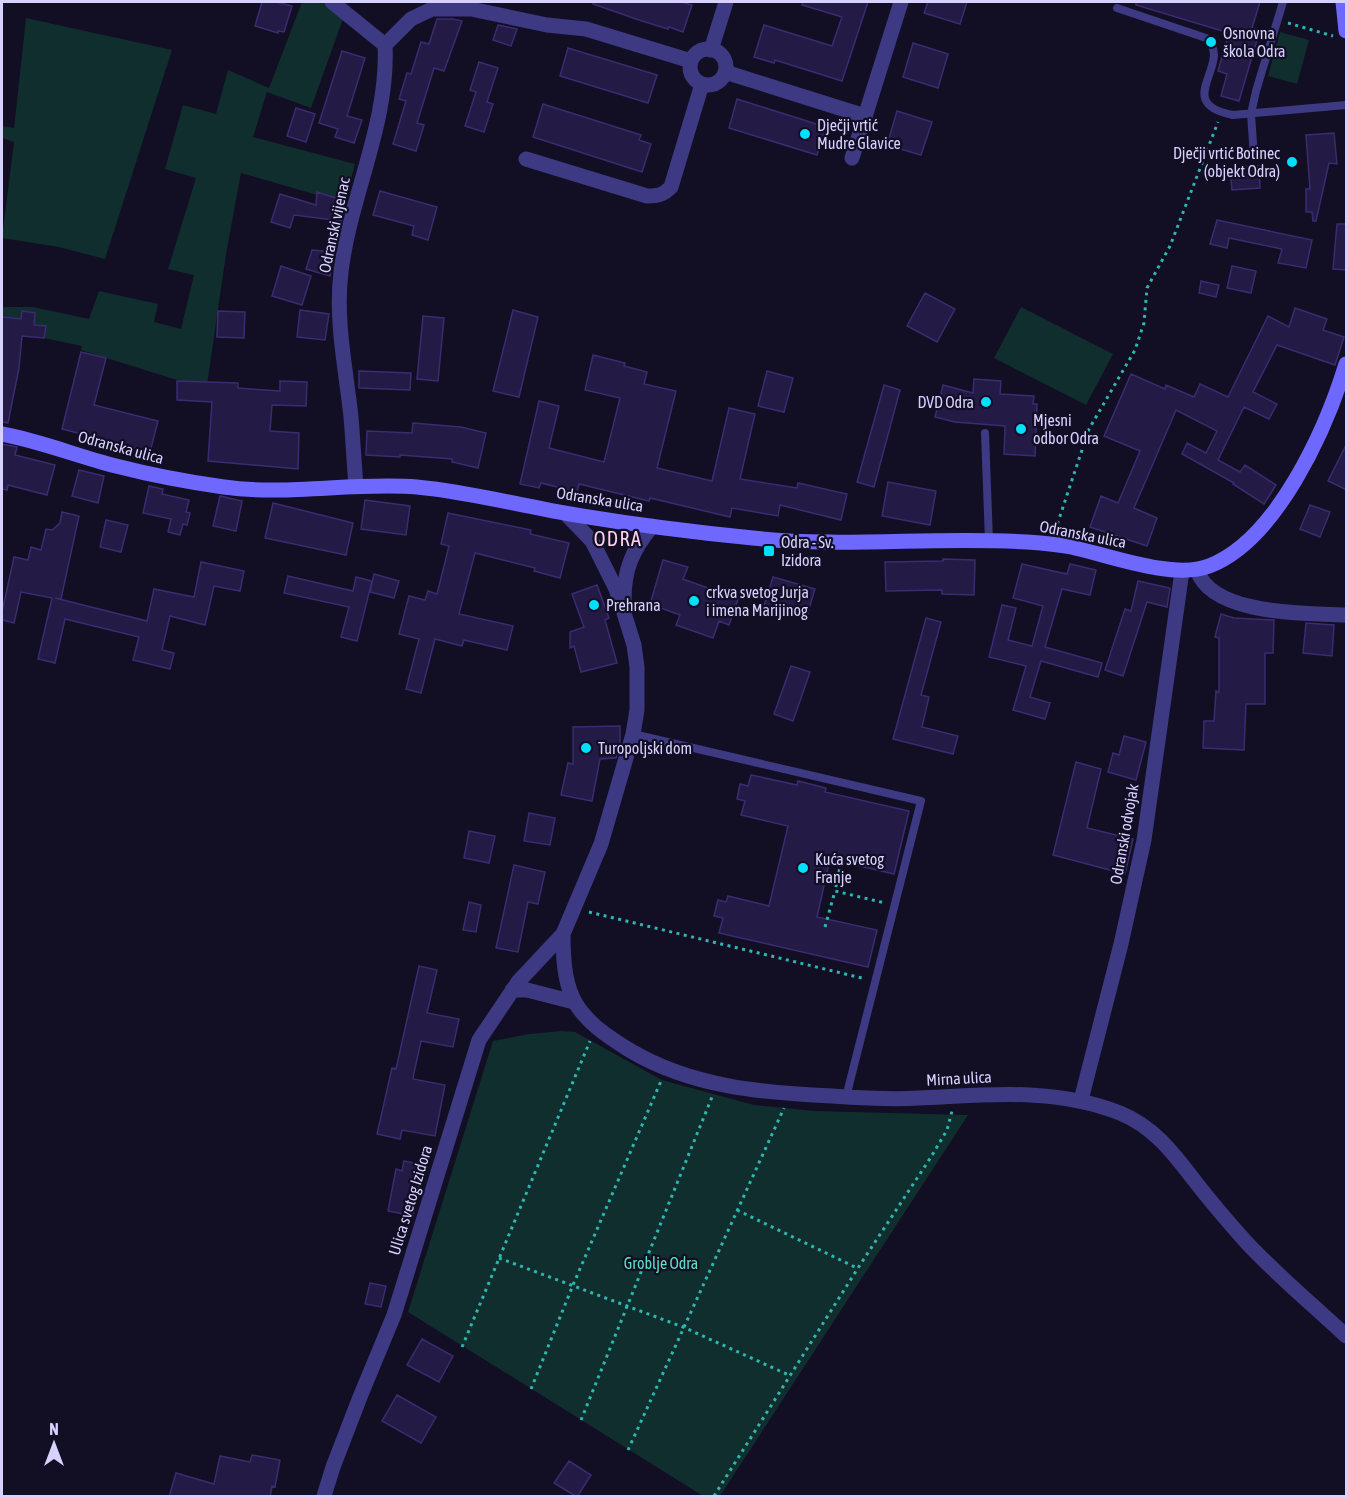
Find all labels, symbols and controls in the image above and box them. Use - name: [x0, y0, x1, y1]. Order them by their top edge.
- place label: Osnovna škola Odra: [1223, 24, 1286, 60]
- marker: Osnovna škola Odra: [1204, 35, 1218, 49]
- place label: Dječji vrtić Mudre Glavice: [817, 116, 901, 152]
- marker: Dječji vrtić Mudre Glavice: [798, 127, 812, 141]
- place label: Dječji vrtić Botinec (objekt Odra): [1173, 144, 1280, 181]
- marker: Dječji vrtić Botinec (objekt Odra): [1285, 155, 1299, 169]
- street label: Odranski vijenac: [315, 176, 354, 274]
- place label: DVD Odra: [917, 393, 974, 411]
- marker: DVD Odra: [979, 395, 993, 409]
- place label: Mjesni odbor Odra: [1033, 411, 1099, 447]
- marker: Mjesni odbor Odra: [1014, 422, 1028, 436]
- street label: Odranska ulica: [76, 427, 166, 467]
- street label: Odranska ulica: [555, 483, 645, 515]
- street label: Odranska ulica: [1038, 517, 1128, 551]
- district label: ODRA: [594, 527, 642, 550]
- place label: Odra - Sv. Izidora: [781, 533, 834, 569]
- marker: Odra - Sv. Izidora: [762, 544, 776, 558]
- place label: crkva svetog Jurja i imena Marijinog: [706, 583, 809, 620]
- marker: crkva svetog Jurja i imena Marijinog: [687, 594, 701, 608]
- place label: Prehrana: [606, 596, 661, 614]
- marker: Prehrana: [587, 598, 601, 612]
- place label: Turopoljski dom: [598, 739, 692, 758]
- marker: Turopoljski dom: [579, 741, 593, 755]
- street label: Odranski odvojak: [1106, 782, 1143, 886]
- place label: Kuća svetog Franje: [815, 850, 884, 887]
- marker: Kuća svetog Franje: [796, 861, 810, 875]
- street label: Mirna ulica: [926, 1067, 992, 1089]
- street label: Ulica svetog Izidora: [385, 1143, 436, 1257]
- park label: Groblje Odra: [624, 1254, 698, 1273]
- north arrow: [24, 1414, 84, 1474]
- text: N: [49, 1420, 59, 1438]

